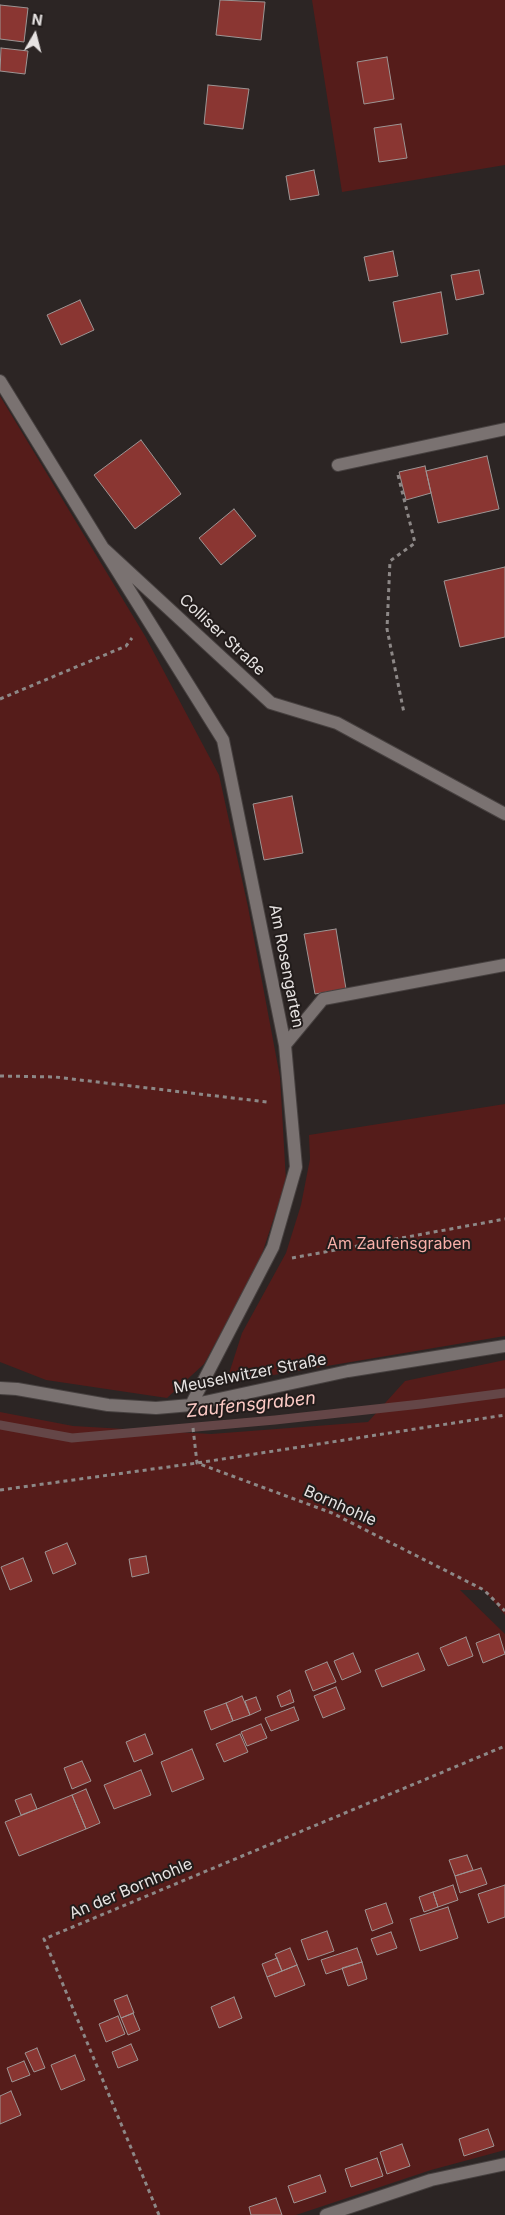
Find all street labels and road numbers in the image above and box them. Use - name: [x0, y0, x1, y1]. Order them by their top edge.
- street label: Colliser Straße: [175, 590, 269, 680]
- street label: Am Rosengarten: [265, 903, 307, 1029]
- street label: Meuselwitzer Straße: [172, 1350, 328, 1398]
- street label: Bornhohle: [301, 1481, 379, 1531]
- street label: An der Bornhohle: [66, 1854, 196, 1924]

